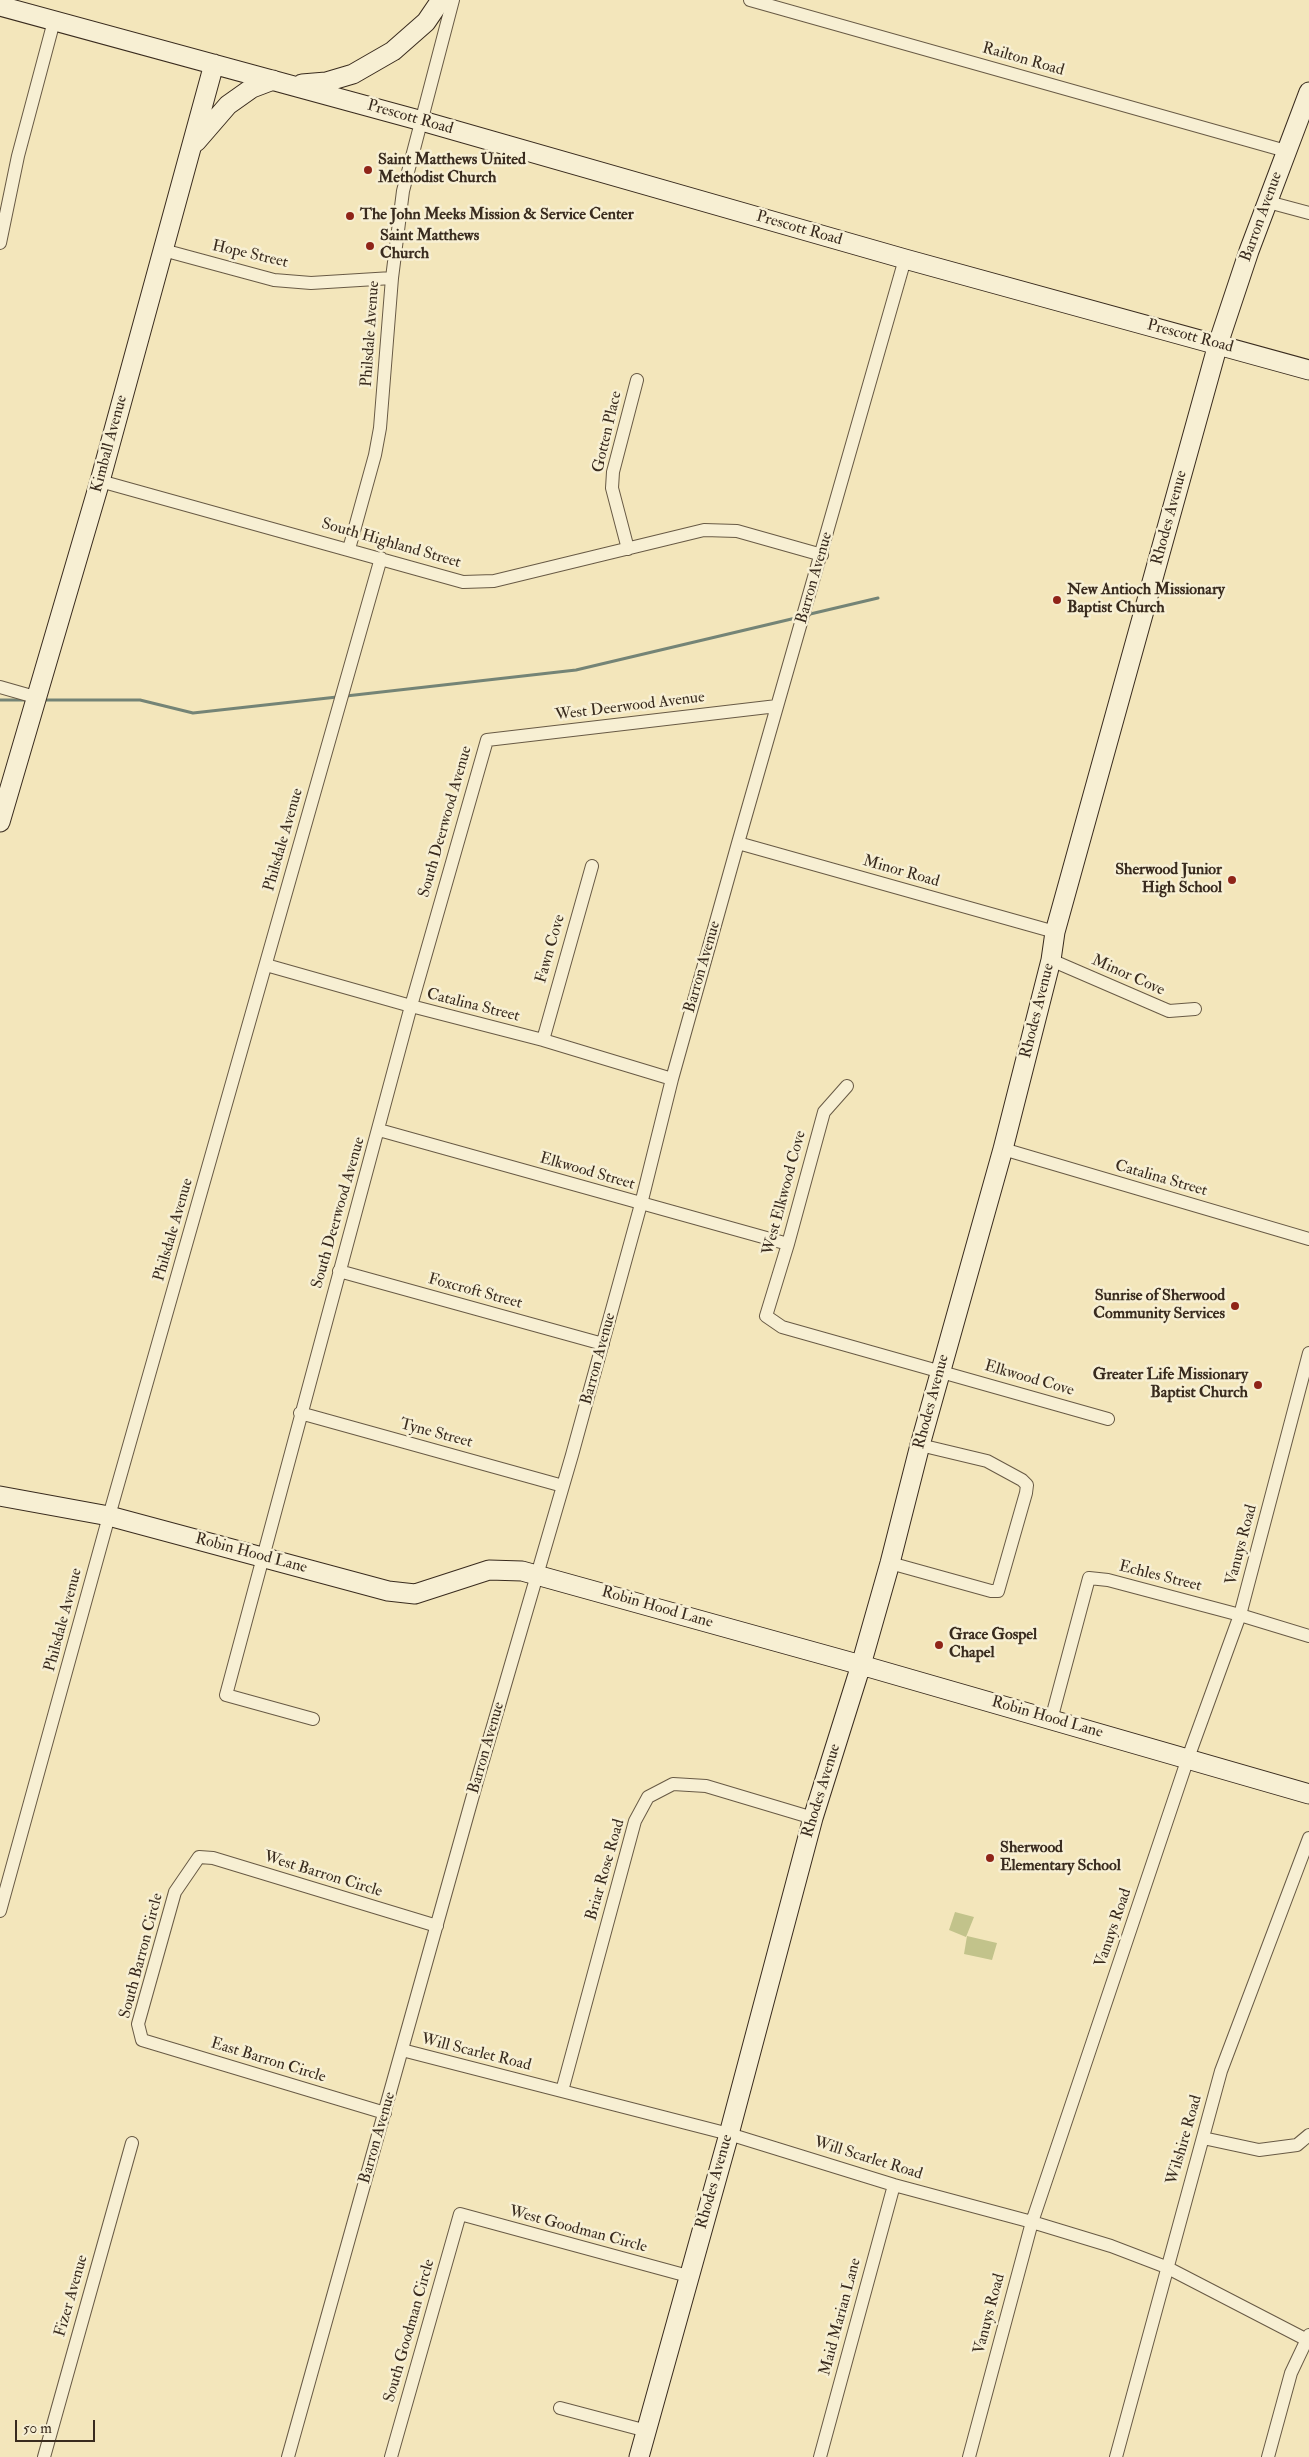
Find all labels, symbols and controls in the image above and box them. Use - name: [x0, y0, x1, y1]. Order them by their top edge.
- street label: Railton Road: [980, 39, 1066, 81]
- street label: Prescott Road: [365, 97, 455, 139]
- place label: Saint Matthews United Methodist Church: [378, 151, 526, 189]
- marker: Saint Matthews United Methodist Church: [362, 164, 374, 176]
- street label: Barron Avenue: [1237, 169, 1287, 265]
- place label: The John Meeks Mission & Service Center: [360, 206, 634, 226]
- street label: Prescott Road: [754, 208, 844, 250]
- marker: The John Meeks Mission & Service Center: [344, 210, 356, 222]
- place label: Saint Matthews Church: [380, 227, 479, 265]
- street label: Hope Street: [210, 237, 290, 273]
- marker: Saint Matthews Church: [364, 240, 376, 252]
- street label: Philsdale Avenue: [358, 280, 384, 388]
- street label: Prescott Road: [1145, 316, 1235, 358]
- street label: Gotten Place: [589, 389, 627, 475]
- street label: Kimball Avenue: [88, 393, 132, 495]
- street label: Rhodes Avenue: [1148, 469, 1192, 567]
- street label: South Highland Street: [319, 515, 463, 573]
- street label: Barron Avenue: [793, 530, 837, 626]
- place label: New Antioch Missionary Baptist Church: [1067, 581, 1225, 619]
- marker: New Antioch Missionary Baptist Church: [1051, 594, 1063, 606]
- street label: West Deerwood Avenue: [554, 688, 706, 726]
- street label: South Deerwood Avenue: [415, 744, 477, 900]
- street label: Philsdale Avenue: [260, 786, 308, 894]
- street label: Minor Road: [861, 852, 941, 892]
- place label: Sherwood Junior High School: [1115, 861, 1222, 899]
- marker: Sherwood Junior High School: [1226, 874, 1238, 886]
- street label: Fawn Cove: [532, 913, 570, 985]
- street label: Barron Avenue: [681, 919, 725, 1015]
- street label: Minor Cove: [1089, 951, 1167, 1001]
- street label: Rhodes Avenue: [1017, 961, 1059, 1061]
- street label: Catalina Street: [425, 985, 521, 1027]
- street label: West Elkwood Cove: [759, 1129, 811, 1257]
- street label: South Deerwood Avenue: [308, 1135, 370, 1291]
- street label: Elkwood Street: [537, 1149, 637, 1195]
- street label: Catalina Street: [1113, 1157, 1209, 1201]
- street label: Philsdale Avenue: [150, 1176, 198, 1284]
- street label: Foxcroft Street: [426, 1270, 524, 1314]
- place label: Sunrise of Sherwood Community Services: [1093, 1287, 1225, 1325]
- marker: Sunrise of Sherwood Community Services: [1229, 1300, 1241, 1312]
- street label: Barron Avenue: [577, 1311, 621, 1407]
- street label: Rhodes Avenue: [910, 1353, 954, 1451]
- street label: Elkwood Cove: [982, 1357, 1076, 1401]
- place label: Greater Life Missionary Baptist Church: [1093, 1366, 1248, 1404]
- marker: Greater Life Missionary Baptist Church: [1252, 1379, 1264, 1391]
- street label: Tyne Street: [398, 1415, 474, 1453]
- street label: Vanuys Road: [1222, 1503, 1262, 1587]
- street label: Robin Hood Lane: [193, 1530, 309, 1578]
- street label: Echles Street: [1117, 1557, 1203, 1597]
- street label: Philsdale Avenue: [41, 1566, 87, 1674]
- street label: Robin Hood Lane: [599, 1583, 715, 1633]
- place label: Grace Gospel Chapel: [949, 1626, 1037, 1664]
- marker: Grace Gospel Chapel: [933, 1639, 945, 1651]
- street label: Robin Hood Lane: [989, 1693, 1105, 1743]
- street label: Barron Avenue: [465, 1700, 509, 1796]
- street label: Rhodes Avenue: [799, 1742, 845, 1840]
- street label: Briar Rose Road: [582, 1817, 630, 1923]
- place label: Sherwood Elementary School: [1000, 1839, 1121, 1877]
- street label: West Barron Circle: [262, 1848, 384, 1902]
- marker: Sherwood Elementary School: [984, 1852, 996, 1864]
- street label: Vanuys Road: [1092, 1886, 1136, 1970]
- street label: South Barron Circle: [116, 1891, 168, 2021]
- street label: Will Scarlet Road: [419, 2030, 533, 2076]
- street label: East Barron Circle: [208, 2034, 328, 2088]
- street label: Barron Avenue: [356, 2090, 400, 2186]
- street label: Wilshire Road: [1163, 2093, 1207, 2187]
- street label: Rhodes Avenue: [692, 2133, 738, 2231]
- street label: Will Scarlet Road: [811, 2133, 925, 2185]
- street label: West Goodman Circle: [507, 2202, 649, 2258]
- street label: Fizer Avenue: [51, 2253, 93, 2339]
- street label: Maid Marian Lane: [816, 2256, 866, 2378]
- street label: South Goodman Circle: [380, 2257, 440, 2405]
- street label: Vanuys Road: [970, 2272, 1010, 2356]
- scale bar: [18, 2410, 98, 2442]
- text: 50 m: [23, 2419, 52, 2438]

